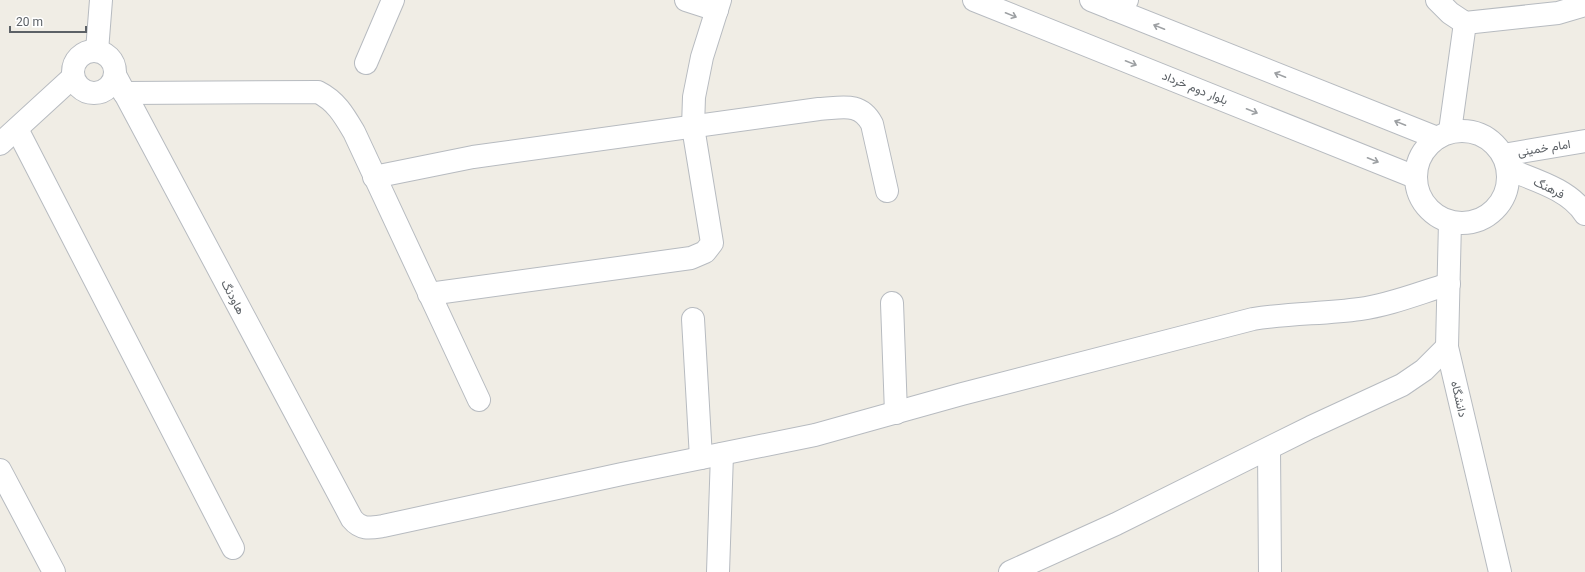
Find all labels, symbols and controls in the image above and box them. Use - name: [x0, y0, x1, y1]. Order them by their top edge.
- scale bar: [10, 8, 86, 34]
- one-way arrow: [1004, 11, 1016, 19]
- text: 20 m: [16, 15, 43, 29]
- one-way arrow: [1153, 23, 1165, 30]
- one-way arrow: [1125, 60, 1137, 67]
- street label: بلوار دوم خرداد: [1160, 68, 1230, 108]
- one-way arrow: [1274, 71, 1286, 79]
- one-way arrow: [1245, 108, 1257, 116]
- one-way arrow: [1395, 119, 1407, 127]
- street label: امام خمینی: [1516, 137, 1572, 160]
- one-way arrow: [1366, 156, 1378, 164]
- street label: فرهنگ: [1531, 175, 1567, 202]
- street label: هاودنگ: [217, 277, 248, 317]
- street label: دانشگاه: [1448, 379, 1470, 419]

